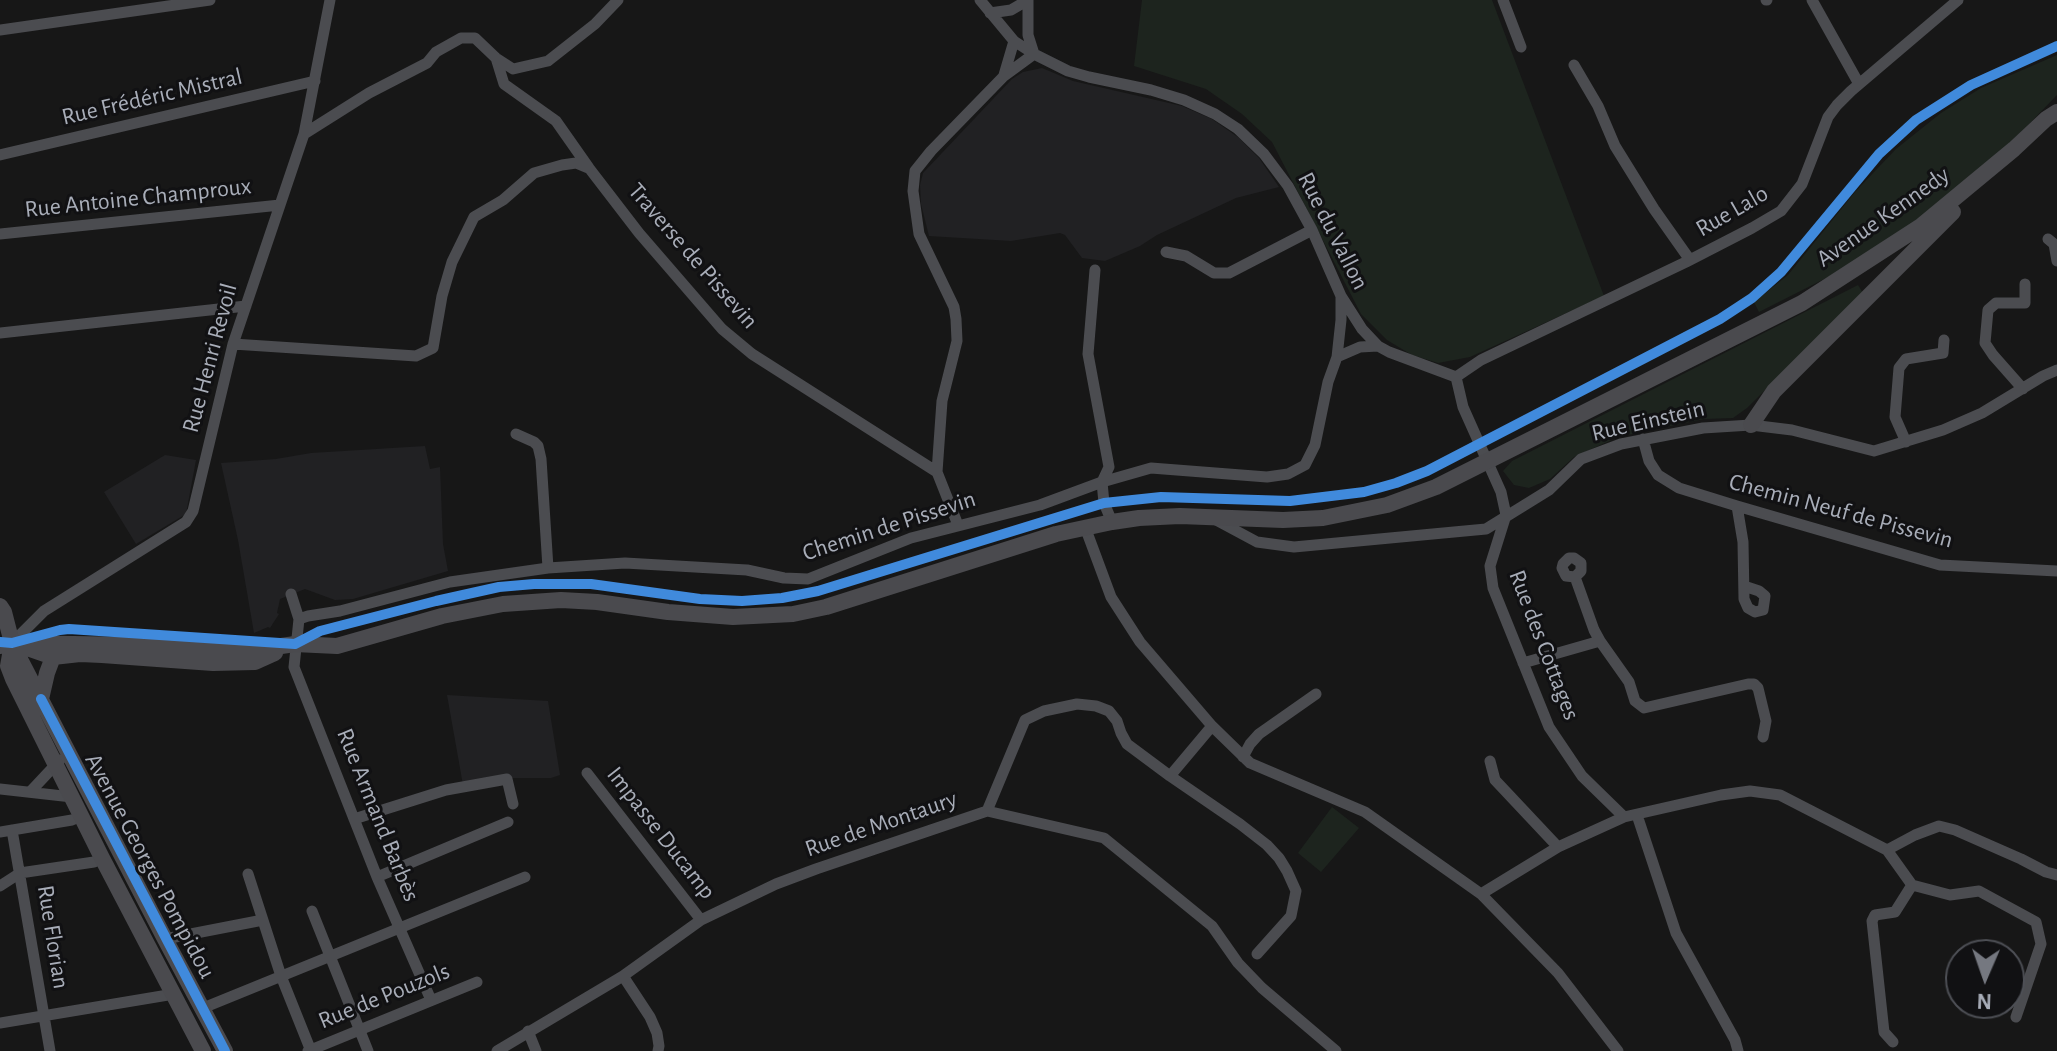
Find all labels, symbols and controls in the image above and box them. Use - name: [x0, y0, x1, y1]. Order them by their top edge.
- street label: Rue Frédéric Mistral: [59, 62, 245, 132]
- street label: Avenue Kennedy: [1811, 161, 1955, 273]
- street label: Rue du Vallon: [1291, 168, 1375, 294]
- street label: Rue Antoine Champroux: [23, 172, 253, 224]
- street label: Traverse de Pissevin: [622, 177, 764, 335]
- street label: Rue Lalo: [1691, 179, 1773, 243]
- street label: Rue Henri Revoil: [176, 280, 244, 436]
- street label: Rue Einstein: [1589, 394, 1707, 448]
- street label: Chemin Neuf de Pissevin: [1726, 467, 1956, 555]
- street label: Chemin de Pissevin: [799, 484, 979, 568]
- street label: Rue des Cottages: [1502, 566, 1586, 724]
- street label: Rue Armand Barbès: [330, 724, 426, 906]
- street label: Avenue Georges Pompidou: [78, 749, 222, 983]
- street label: Impasse Ducamp: [600, 761, 722, 905]
- street label: Rue de Montaury: [801, 785, 961, 863]
- street label: Rue Florian: [31, 883, 75, 991]
- north arrow: [1945, 939, 2025, 1019]
- street label: Rue de Pouzols: [314, 957, 454, 1035]
- text: N: [1976, 990, 1992, 1012]

